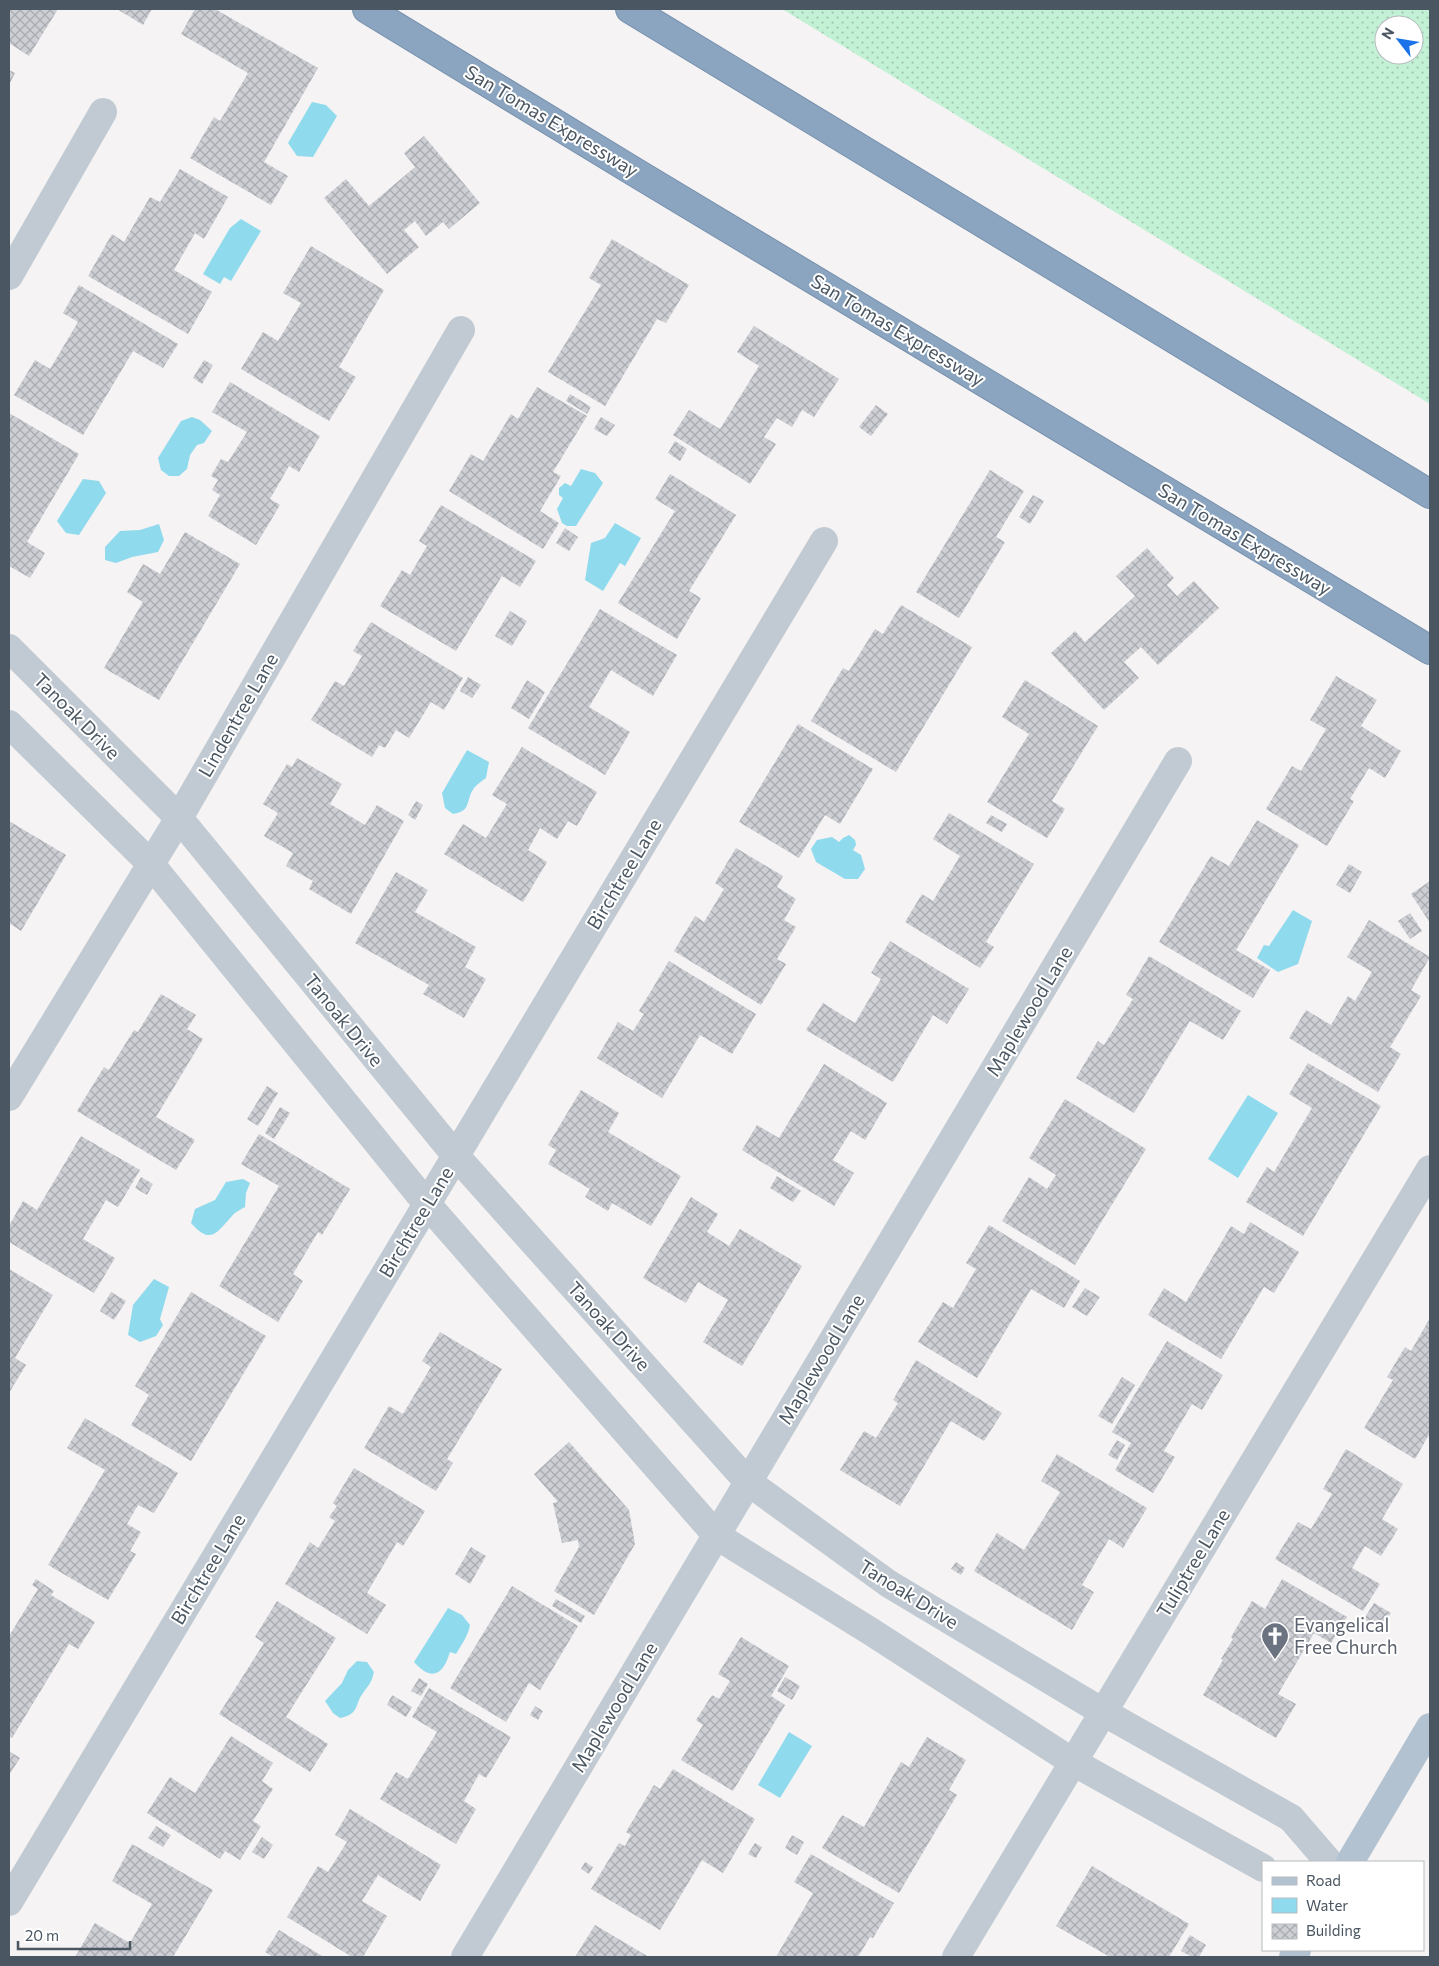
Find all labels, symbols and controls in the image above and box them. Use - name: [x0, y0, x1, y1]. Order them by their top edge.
- north arrow: [1374, 15, 1424, 65]
- text: N: [1377, 24, 1397, 42]
- street label: San Tomas Expressway: [461, 60, 643, 182]
- street label: San Tomas Expressway: [807, 269, 989, 391]
- street label: San Tomas Expressway: [1154, 478, 1336, 600]
- street label: Lindentree Lane: [193, 649, 282, 781]
- street label: Tanoak Drive: [29, 668, 125, 764]
- street label: Birchtree Lane: [581, 814, 666, 933]
- street label: Maplewood Lane: [981, 942, 1076, 1080]
- street label: Tanoak Drive: [300, 969, 389, 1071]
- street label: Birchtree Lane: [373, 1162, 458, 1281]
- street label: Tanoak Drive: [563, 1276, 656, 1375]
- street label: Maplewood Lane: [773, 1290, 868, 1428]
- street label: Tuliptree Lane: [1151, 1504, 1234, 1621]
- street label: Birchtree Lane: [165, 1509, 250, 1628]
- street label: Tanoak Drive: [855, 1554, 963, 1633]
- place label: Evangelical Free Church: [1294, 1613, 1398, 1658]
- church icon: Evangelical Free Church: [1260, 1621, 1290, 1660]
- street label: Maplewood Lane: [566, 1638, 661, 1776]
- legend: [1262, 1861, 1424, 1951]
- text: Road: [1306, 1871, 1341, 1889]
- text: Water: [1306, 1896, 1348, 1914]
- scale bar: [18, 1918, 130, 1950]
- text: Building: [1306, 1921, 1361, 1939]
- text: 20 m: [25, 1926, 59, 1944]

